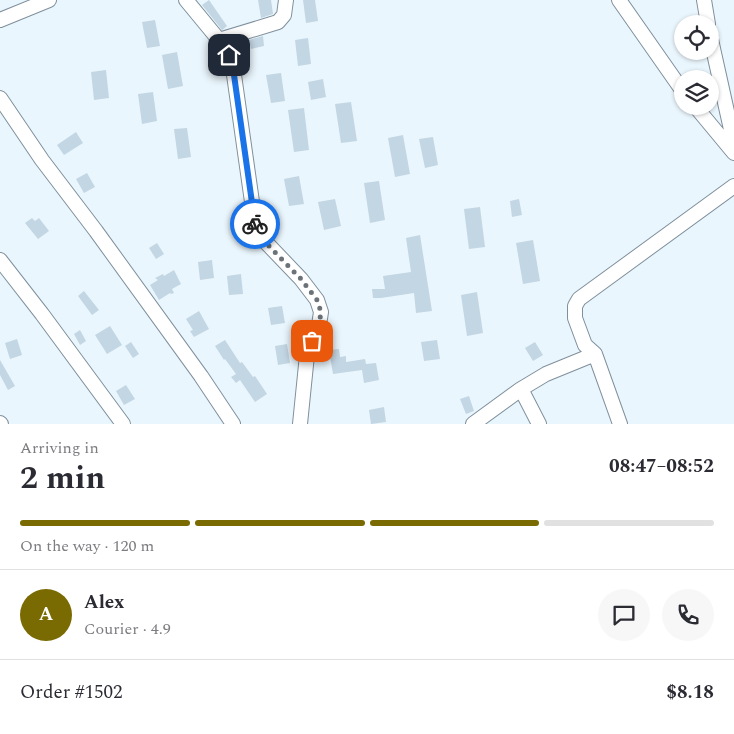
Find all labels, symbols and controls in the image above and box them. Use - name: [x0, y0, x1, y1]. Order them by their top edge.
- map controls: [674, 15, 719, 115]
- button: locate: [674, 15, 719, 60]
- pin: [208, 34, 250, 76]
- icon: home: [215, 41, 243, 69]
- button: layers: [674, 70, 719, 115]
- courier: [230, 199, 280, 249]
- icon: bike: [241, 210, 269, 238]
- pin: [291, 320, 333, 362]
- icon: bag: [298, 327, 326, 355]
- text: Arriving in: [20, 436, 99, 460]
- text: 08:47–08:52: [609, 452, 714, 481]
- text: 2 min: [20, 454, 105, 503]
- text: On the way · 120 m: [20, 534, 154, 558]
- text: Alex: [84, 588, 125, 617]
- button: chat: [598, 589, 650, 641]
- button: phone: [662, 589, 714, 641]
- text: A: [39, 600, 53, 629]
- text: Courier · 4.9: [84, 617, 171, 641]
- text: Order #1502: [20, 678, 123, 707]
- text: $8.18: [666, 678, 714, 707]

